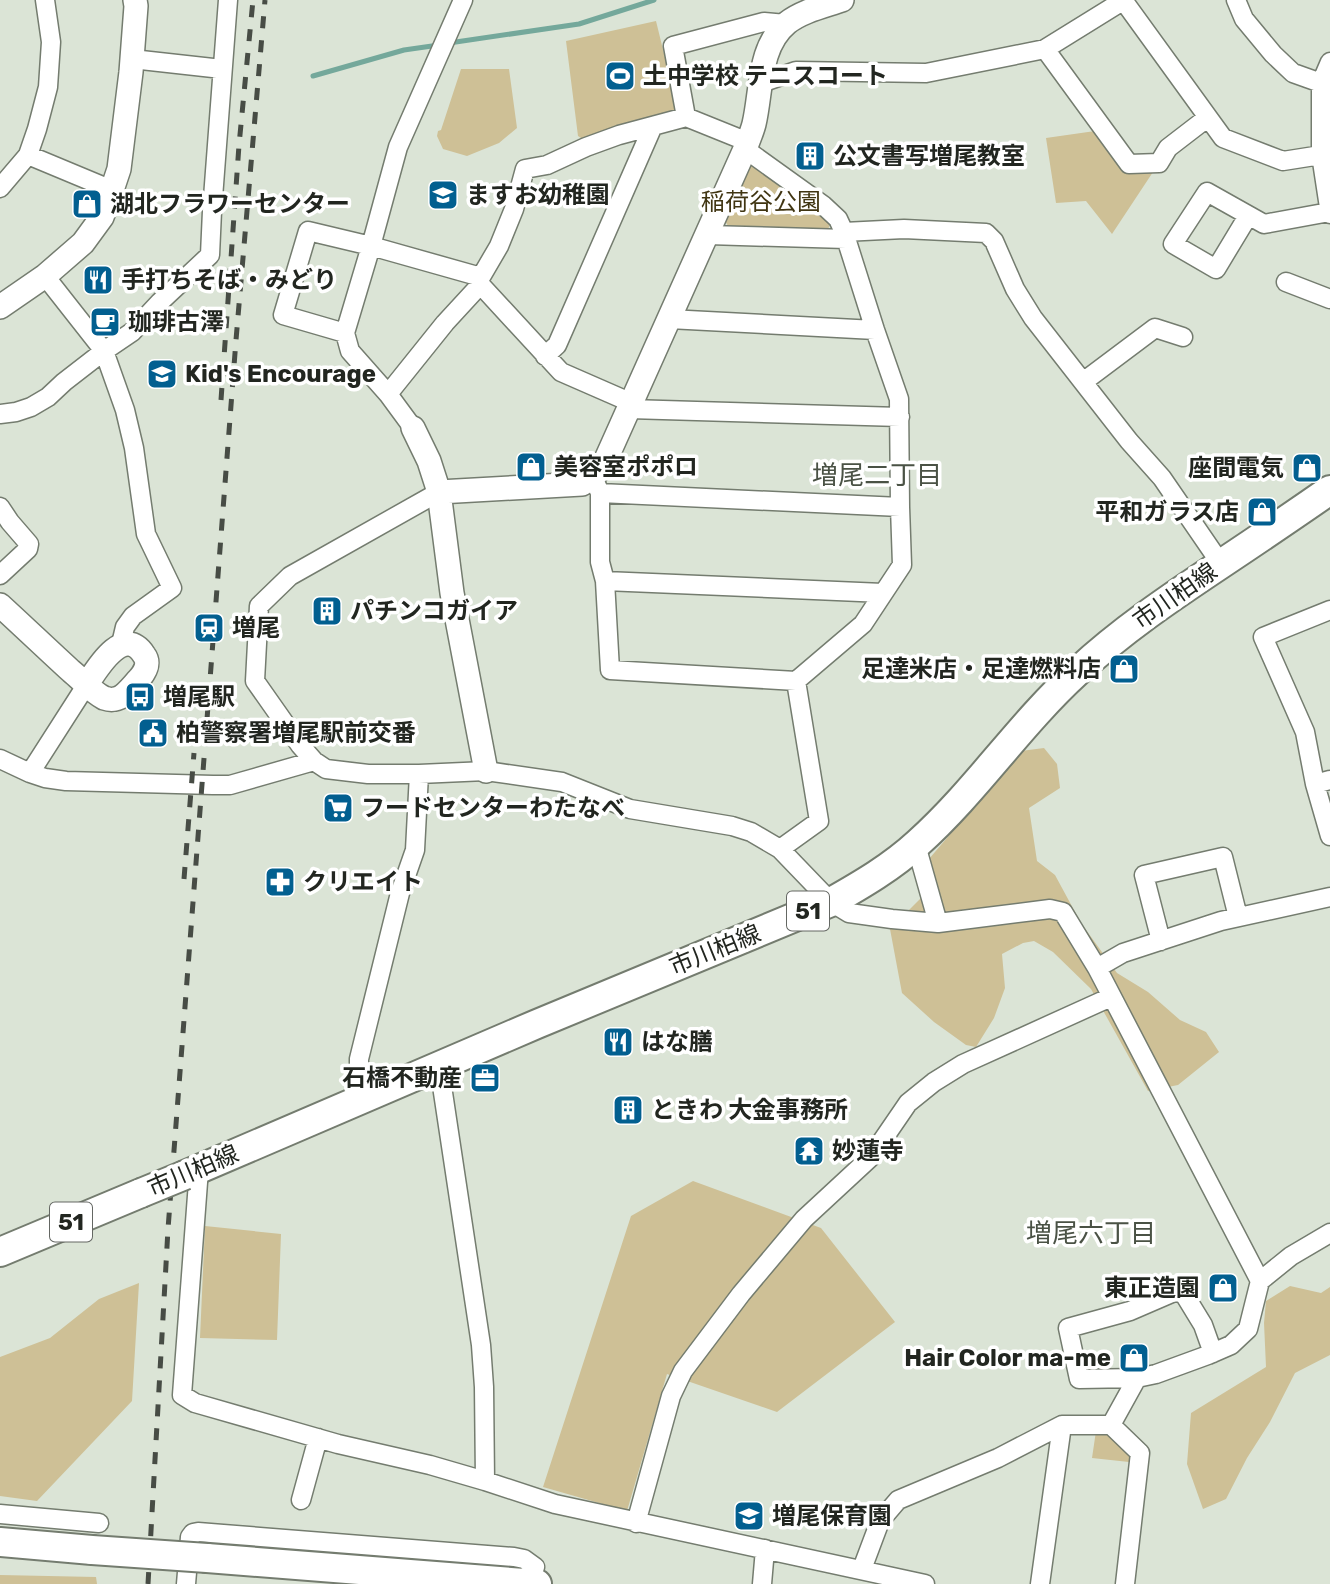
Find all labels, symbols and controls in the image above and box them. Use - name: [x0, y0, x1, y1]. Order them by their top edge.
- sports icon: 土中学校 テニスコート: [603, 59, 637, 93]
- place label: 土中学校 テニスコート: [643, 62, 888, 90]
- building icon: 公文書写増尾教室: [793, 139, 827, 173]
- place label: 公文書写増尾教室: [833, 142, 1025, 170]
- school or university icon: ますお幼稚園: [426, 178, 460, 212]
- place label: ますお幼稚園: [466, 181, 610, 209]
- shop icon: 湖北フラワーセンター: [70, 187, 104, 221]
- park label: 稲荷谷公園: [701, 188, 821, 216]
- place label: 湖北フラワーセンター: [110, 190, 350, 218]
- restaurant icon: 手打ちそば・みどり: [81, 263, 115, 297]
- place label: 手打ちそば・みどり: [121, 266, 337, 294]
- cafe icon: 珈琲古澤: [88, 305, 122, 339]
- place label: 珈琲古澤: [128, 308, 224, 336]
- school or university icon: Kid's Encourage: [145, 357, 179, 391]
- place label: Kid's Encourage: [185, 360, 376, 388]
- shop icon: 美容室ポポロ: [514, 450, 548, 484]
- shop icon: 座間電気: [1290, 451, 1324, 485]
- place label: 美容室ポポロ: [554, 453, 698, 481]
- place label: 座間電気: [1188, 454, 1284, 482]
- district label: 増尾二丁目: [812, 460, 942, 491]
- shop icon: 平和ガラス店: [1245, 495, 1279, 529]
- place label: 平和ガラス店: [1095, 498, 1239, 526]
- street label: 市川柏線: [1128, 557, 1222, 635]
- building icon: パチンコガイア: [310, 594, 344, 628]
- place label: パチンコガイア: [350, 597, 518, 625]
- station icon: 増尾: [192, 611, 226, 645]
- place label: 増尾: [232, 614, 280, 642]
- shop icon: 足達米店・足達燃料店: [1107, 652, 1141, 686]
- place label: 足達米店・足達燃料店: [861, 655, 1101, 683]
- bus stop icon: 増尾駅: [123, 680, 157, 714]
- place label: 増尾駅: [163, 683, 235, 711]
- public building icon: 柏警察署増尾駅前交番: [136, 716, 170, 750]
- place label: 柏警察署増尾駅前交番: [176, 719, 416, 747]
- supermarket icon: フードセンターわたなべ: [321, 791, 355, 825]
- place label: フードセンターわたなべ: [361, 794, 625, 822]
- pharmacy icon: クリエイト: [263, 865, 297, 899]
- place label: クリエイト: [303, 868, 423, 896]
- road number: 51: [787, 891, 829, 930]
- street label: 市川柏線: [665, 919, 765, 981]
- restaurant icon: はな膳: [601, 1025, 635, 1059]
- place label: はな膳: [641, 1028, 713, 1056]
- office icon: 石橋不動産: [468, 1061, 502, 1095]
- place label: 石橋不動産: [342, 1064, 462, 1092]
- building icon: ときわ 大金事務所: [611, 1093, 645, 1127]
- place label: ときわ 大金事務所: [651, 1096, 848, 1124]
- temple icon: 妙蓮寺: [792, 1134, 826, 1168]
- place label: 妙蓮寺: [832, 1137, 904, 1165]
- street label: 市川柏線: [143, 1139, 243, 1203]
- road number: 51: [50, 1203, 92, 1242]
- district label: 増尾六丁目: [1026, 1218, 1156, 1249]
- shop icon: 東正造園: [1206, 1271, 1240, 1305]
- place label: 東正造園: [1104, 1274, 1200, 1302]
- shop icon: Hair Color ma-me: [1117, 1341, 1151, 1375]
- place label: Hair Color ma-me: [904, 1344, 1111, 1372]
- school or university icon: 増尾保育園: [732, 1499, 766, 1533]
- place label: 増尾保育園: [772, 1502, 892, 1530]

